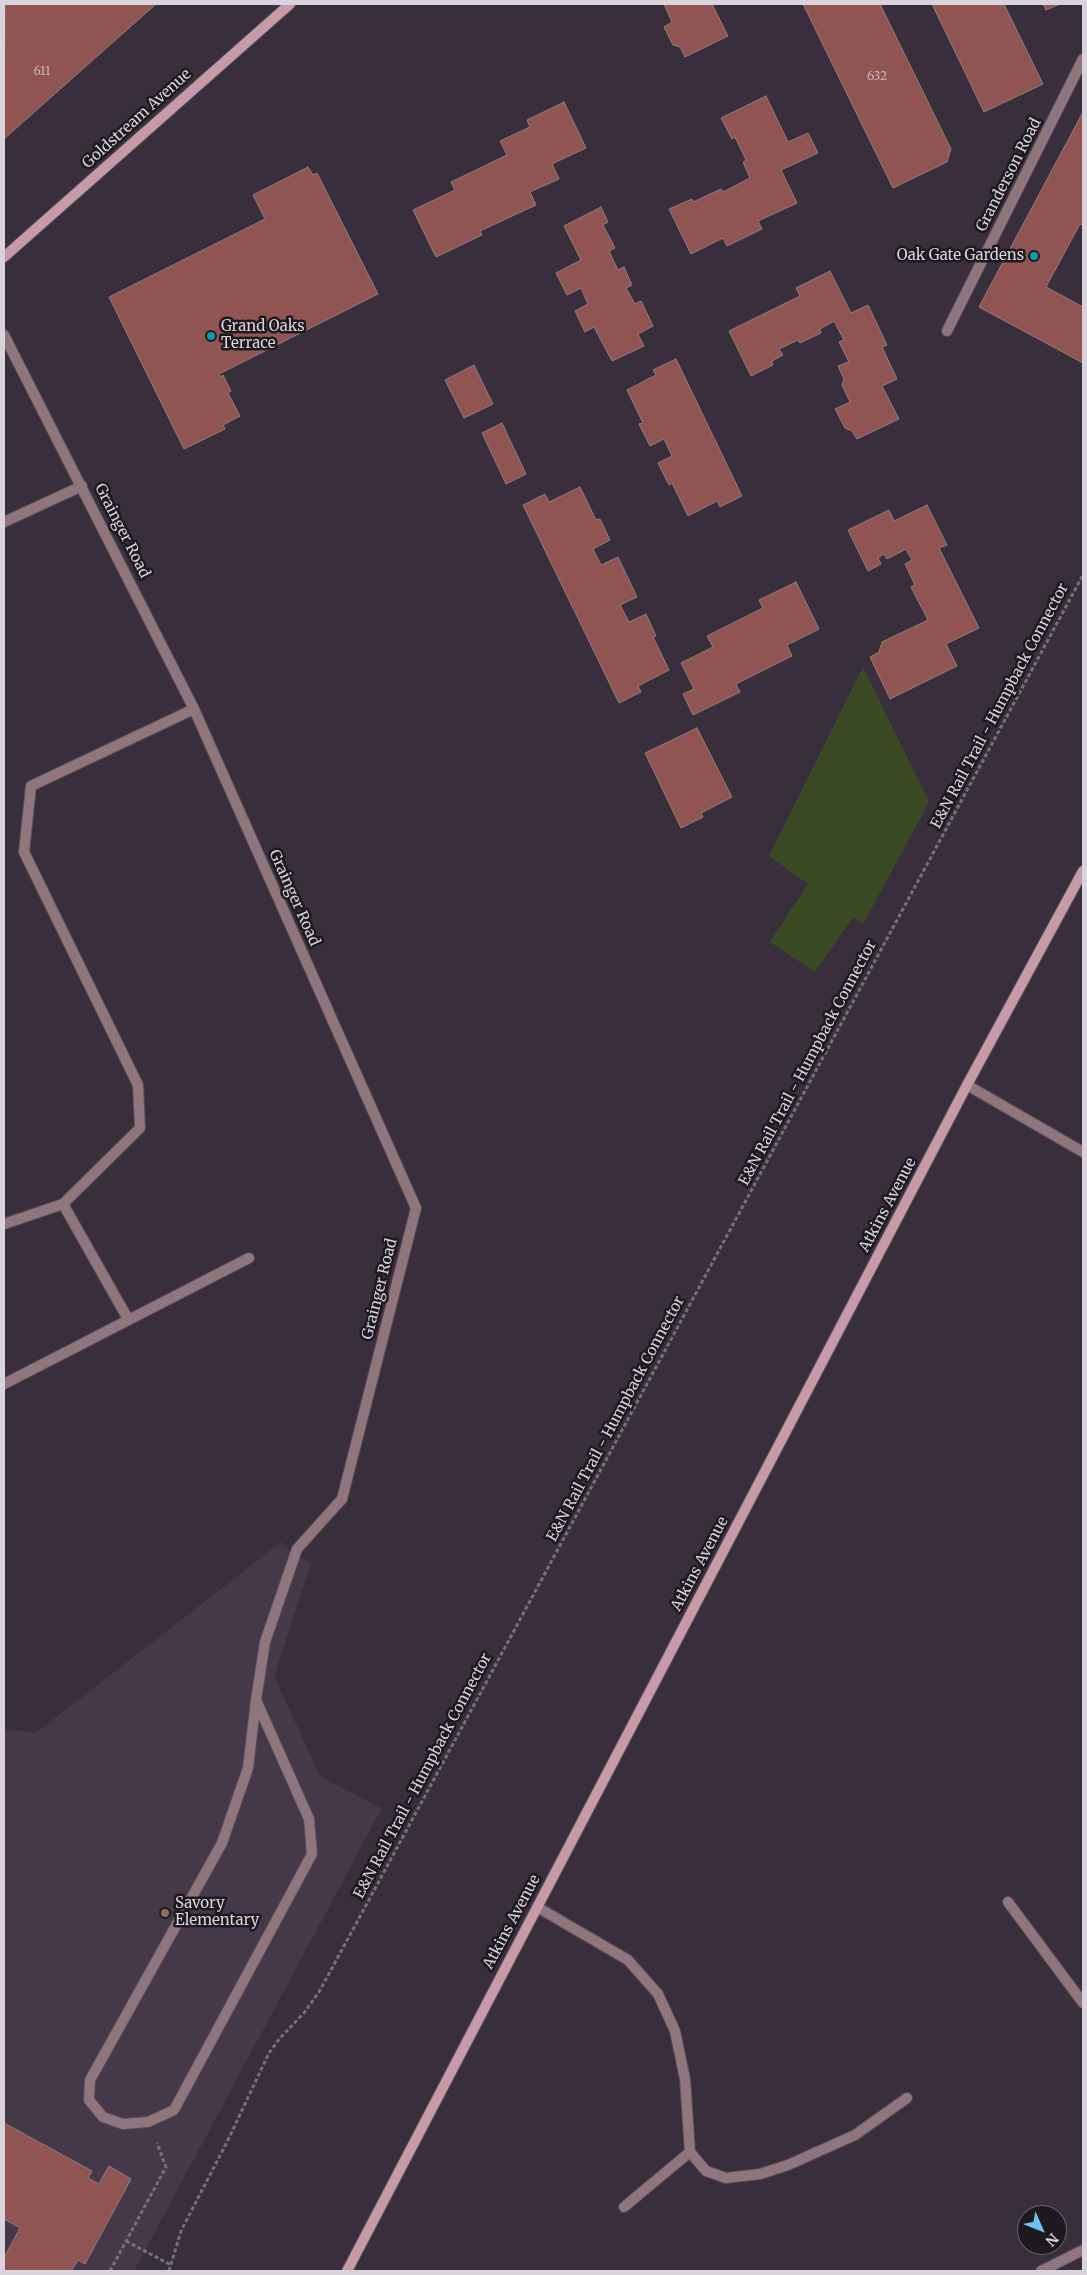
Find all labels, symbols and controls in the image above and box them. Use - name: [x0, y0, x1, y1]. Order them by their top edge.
- house number: 611: [34, 65, 50, 79]
- street label: Goldstream Avenue: [79, 65, 195, 173]
- house number: 632: [867, 70, 887, 84]
- street label: Granderson Road: [973, 115, 1045, 235]
- place label: Oak Gate Gardens: [897, 247, 1024, 265]
- marker: Oak Gate Gardens: [1028, 250, 1040, 262]
- place label: Grand Oaks Terrace: [221, 318, 305, 353]
- marker: Grand Oaks Terrace: [205, 330, 217, 342]
- street label: Grainger Road: [91, 481, 153, 581]
- street label: E&N Rail Trail - Humpback Connector: [927, 580, 1073, 832]
- street label: Grainger Road: [265, 847, 323, 949]
- street label: E&N Rail Trail - Humpback Connector: [735, 937, 881, 1189]
- street label: Atkins Avenue: [856, 1155, 920, 1255]
- street label: Grainger Road: [359, 1237, 401, 1341]
- street label: E&N Rail Trail - Humpback Connector: [543, 1293, 689, 1545]
- street label: Atkins Avenue: [668, 1514, 732, 1614]
- street label: E&N Rail Trail - Humpback Connector: [350, 1650, 496, 1902]
- street label: Atkins Avenue: [480, 1872, 544, 1972]
- place label: Savory Elementary: [175, 1895, 259, 1930]
- marker: Savory Elementary: [159, 1907, 171, 1919]
- north arrow: [1017, 2205, 1067, 2255]
- text: N: [1042, 2229, 1062, 2250]

